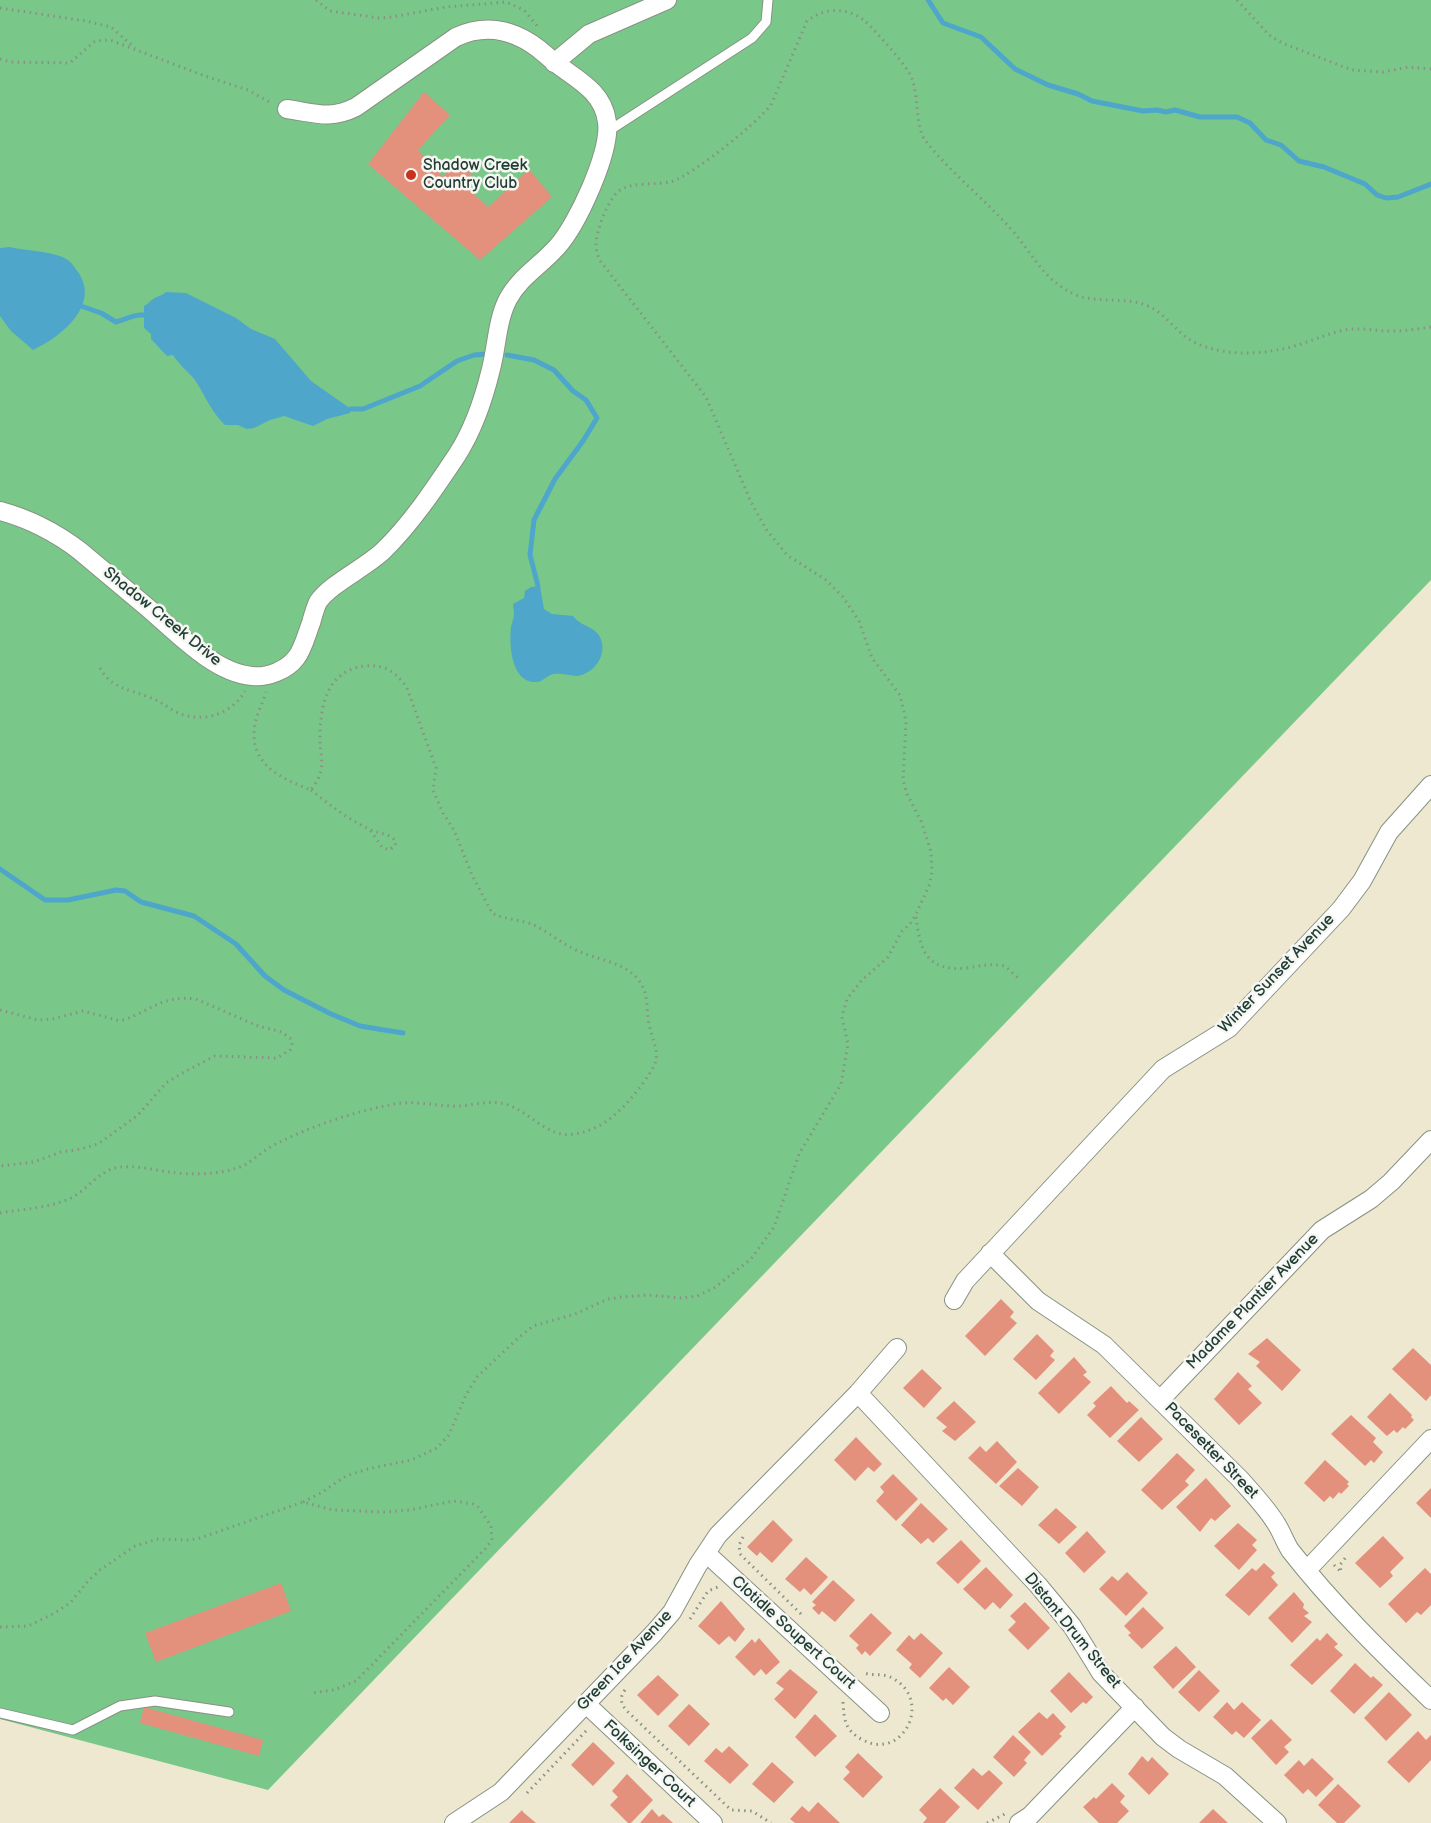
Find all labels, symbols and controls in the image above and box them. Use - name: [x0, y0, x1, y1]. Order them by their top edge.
- place label: Shadow Creek Country Club: [423, 156, 527, 194]
- marker: Shadow Creek Country Club: [404, 168, 418, 182]
- street label: Shadow Creek Drive: [99, 563, 225, 671]
- street label: Winter Sunset Avenue: [1215, 910, 1339, 1038]
- street label: Madame Plantier Avenue: [1183, 1230, 1323, 1374]
- street label: Pacesetter Street: [1160, 1399, 1262, 1503]
- street label: Distant Drum Street: [1020, 1569, 1124, 1693]
- street label: Clotidle Soupert Court: [727, 1572, 859, 1694]
- street label: Green Ice Avenue: [573, 1607, 677, 1715]
- street label: Folksinger Court: [599, 1716, 699, 1812]

